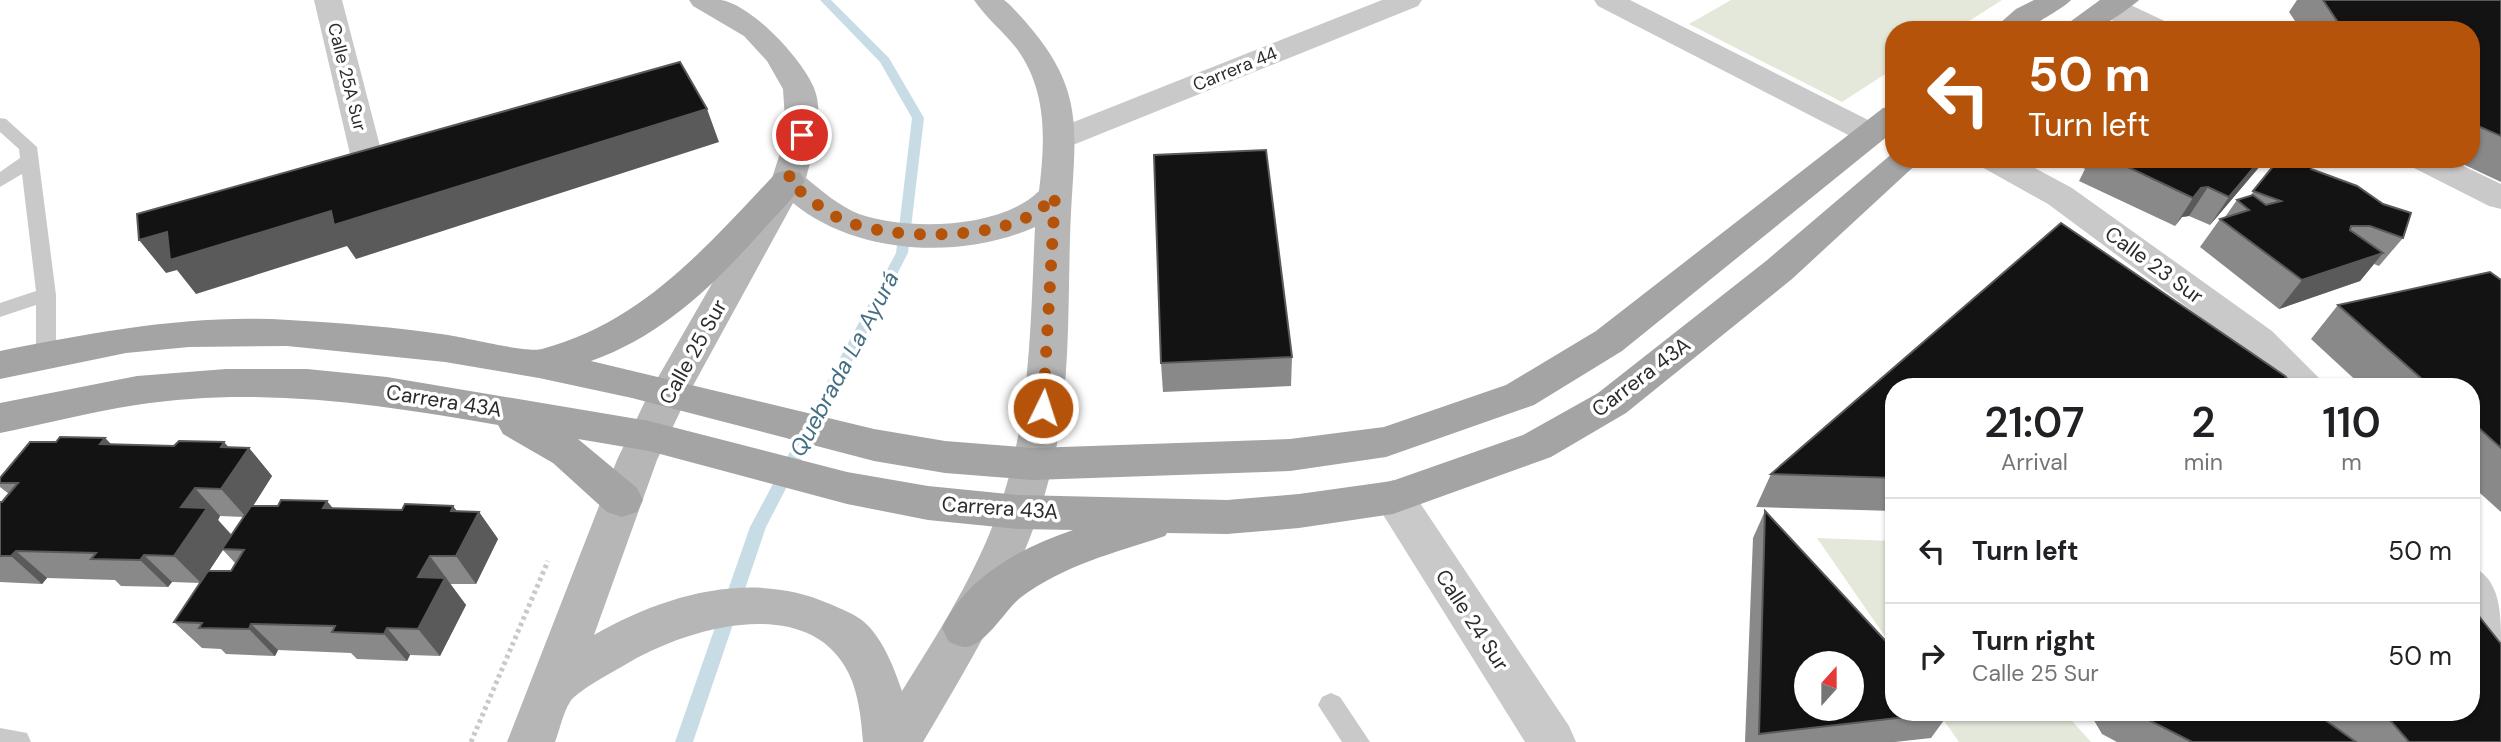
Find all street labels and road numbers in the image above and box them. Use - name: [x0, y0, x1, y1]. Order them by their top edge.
- street label: Calle 25A Sur: [322, 21, 372, 134]
- street label: Carrera 44: [1189, 41, 1281, 97]
- street label: Calle 23 Sur: [2099, 220, 2209, 310]
- street label: Calle 25 Sur: [653, 294, 733, 409]
- street label: Carrera 43A: [1586, 331, 1696, 423]
- street label: Carrera 43A: [384, 378, 504, 424]
- street label: Carrera 43A: [941, 490, 1059, 526]
- street label: Calle 24 Sur: [1429, 564, 1515, 676]

